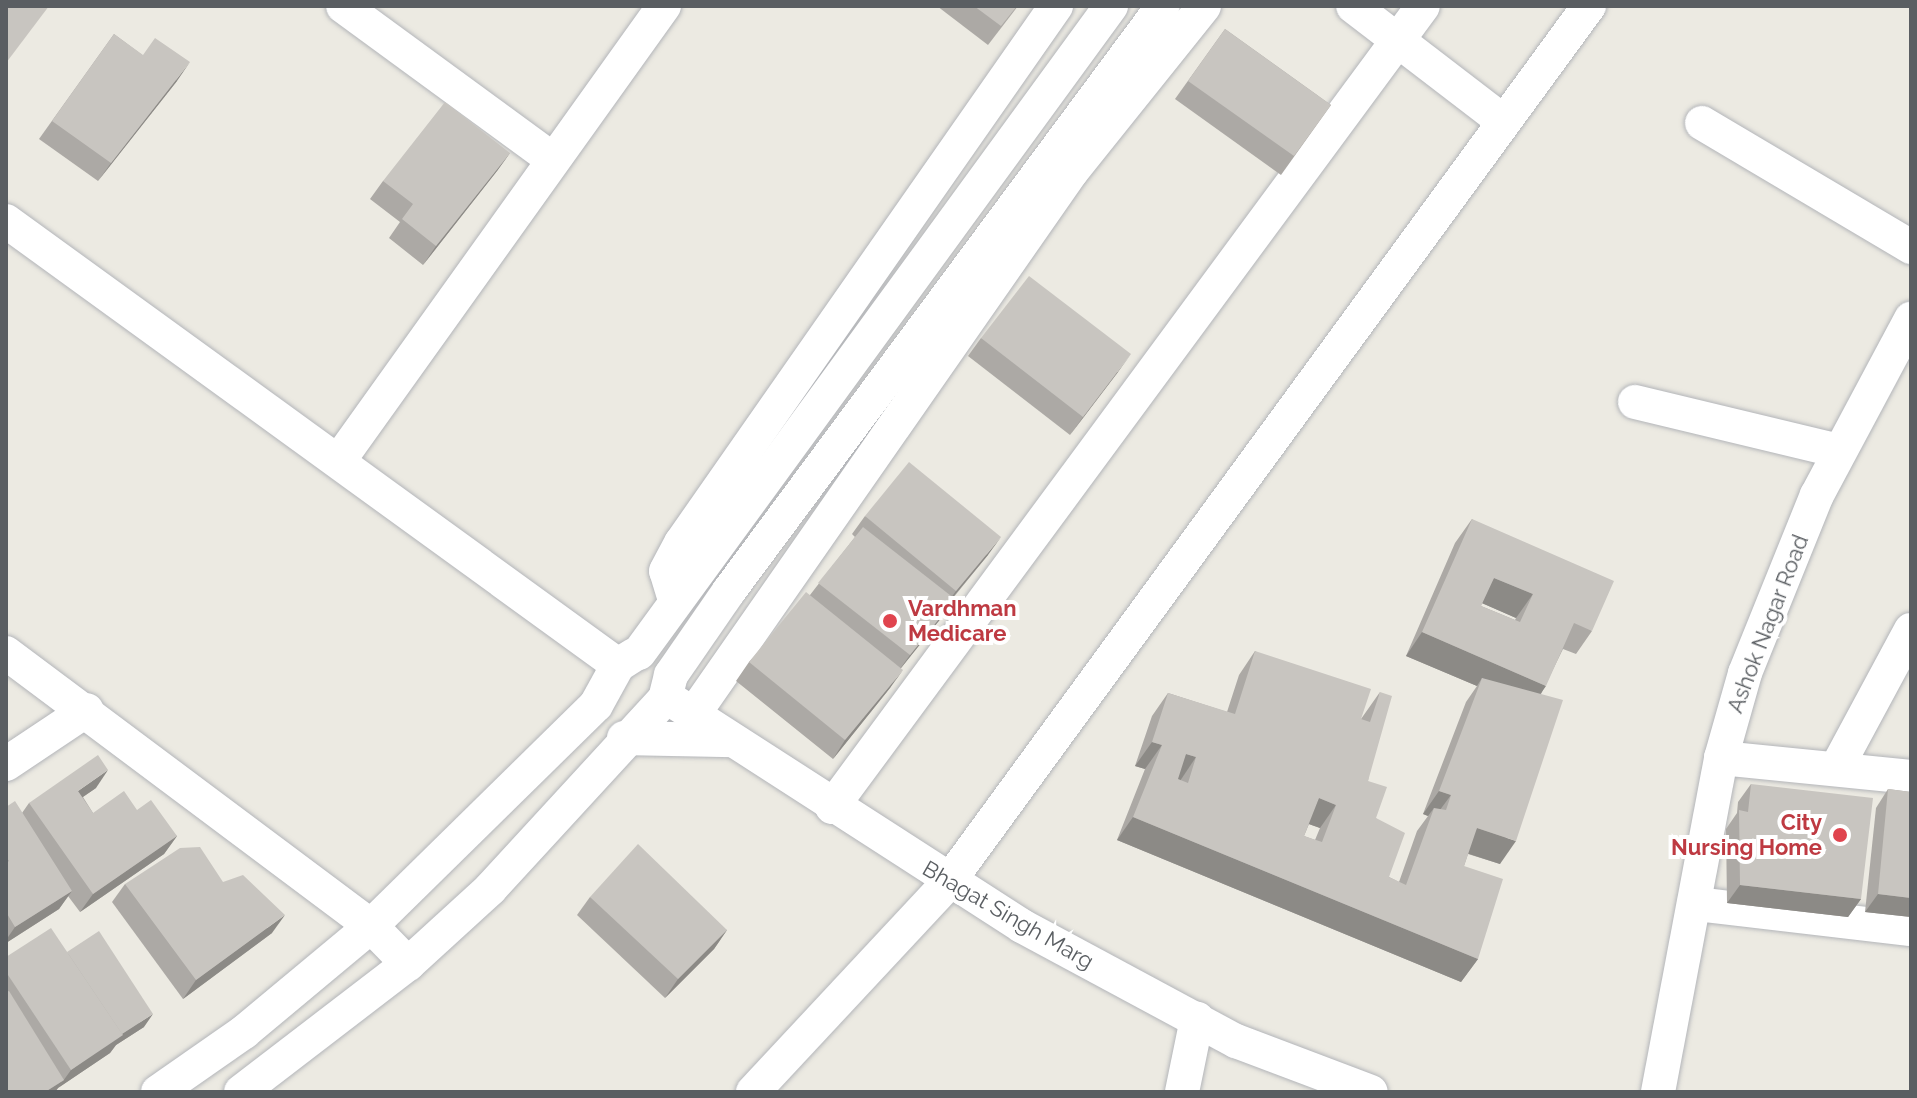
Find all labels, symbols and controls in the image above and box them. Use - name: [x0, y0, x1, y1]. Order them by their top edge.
- street label: Ashok Nagar Road: [1722, 531, 1814, 717]
- place label: Vardhman Medicare: [908, 595, 1017, 646]
- marker: Vardhman Medicare: [879, 610, 901, 632]
- place label: City Nursing Home: [1671, 809, 1822, 860]
- marker: City Nursing Home: [1829, 824, 1851, 846]
- street label: Bhagat Singh Marg: [918, 855, 1098, 975]

